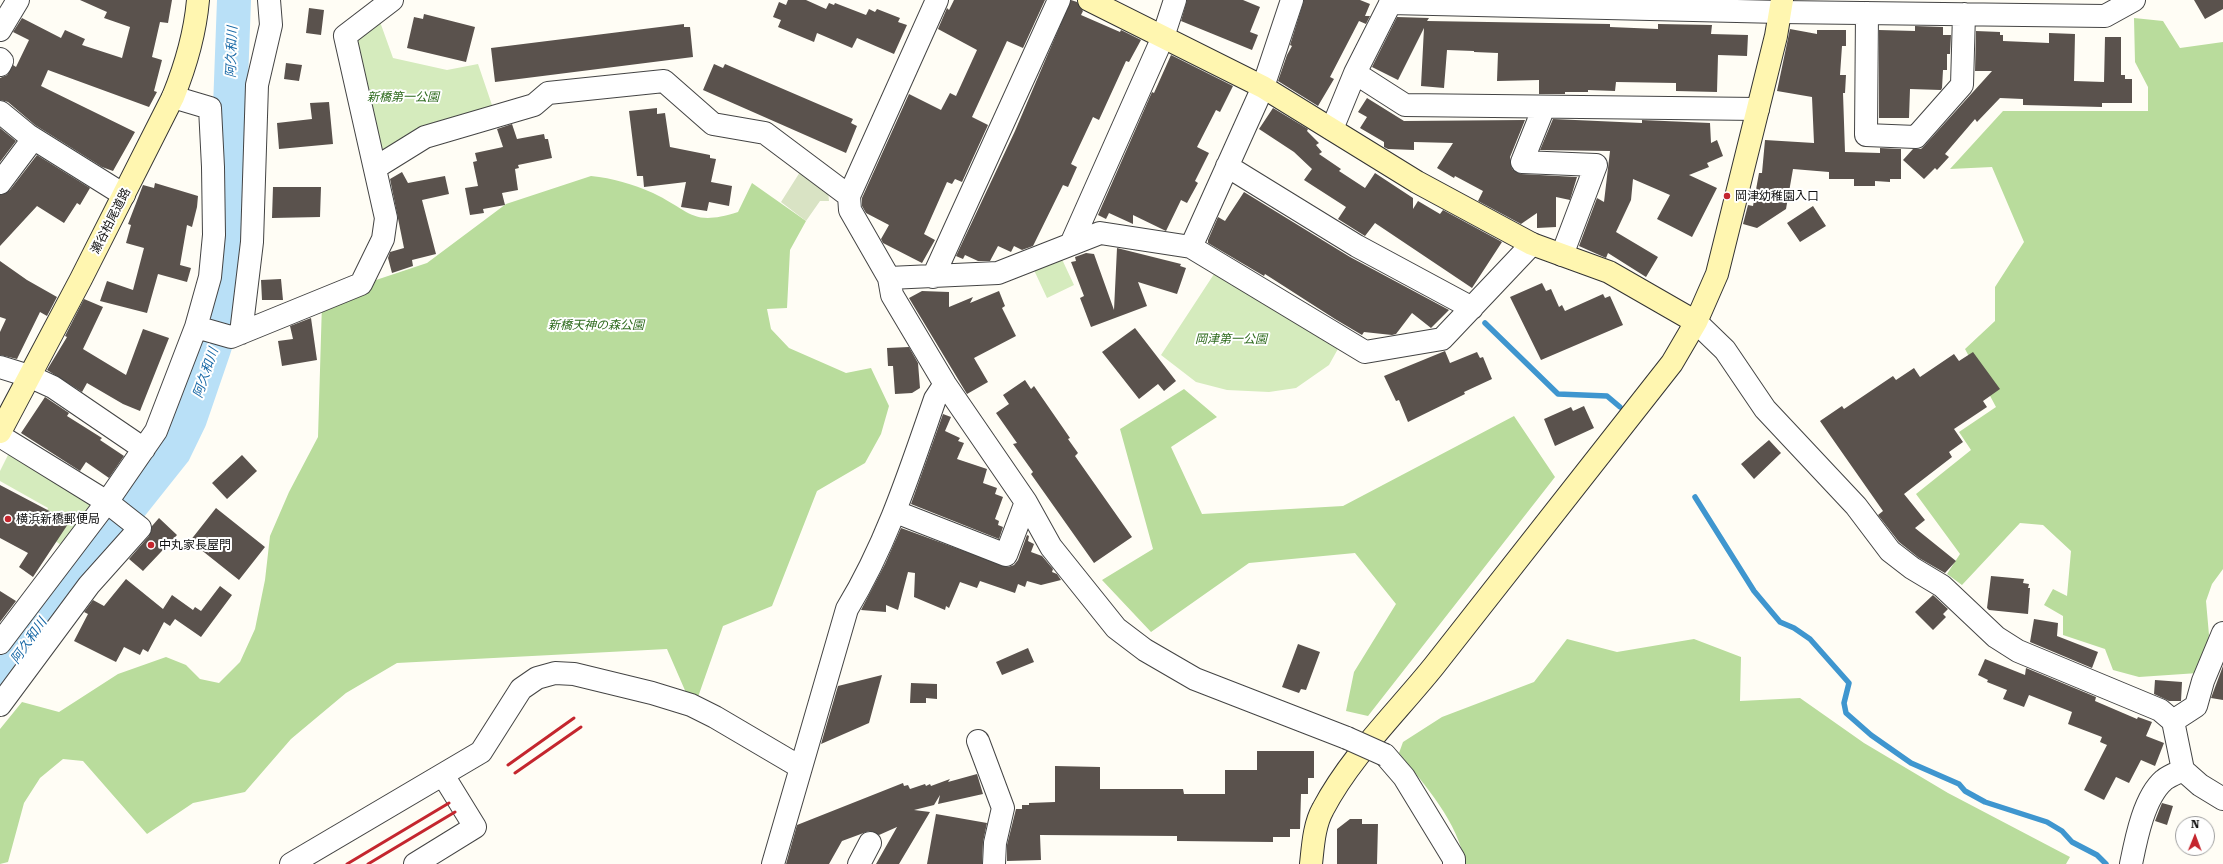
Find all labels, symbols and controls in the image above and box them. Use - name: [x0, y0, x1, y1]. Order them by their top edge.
- water label: 阿久和川: [223, 26, 241, 78]
- park label: 新橋第一公園: [367, 90, 439, 104]
- street label: 瀬谷柏尾道路: [88, 186, 134, 256]
- place label: 岡津幼稚園入口: [1735, 189, 1819, 203]
- marker: 岡津幼稚園入口: [1722, 191, 1732, 201]
- park label: 新橋天神の森公園: [548, 318, 644, 332]
- park label: 岡津第一公園: [1195, 332, 1267, 346]
- water label: 阿久和川: [190, 346, 222, 400]
- place label: 横浜新橋郵便局: [16, 512, 100, 526]
- marker: 横浜新橋郵便局: [3, 514, 13, 524]
- place label: 中丸家長屋門: [159, 538, 231, 552]
- marker: 中丸家長屋門: [146, 540, 156, 550]
- water label: 阿久和川: [8, 615, 50, 667]
- north arrow: [2175, 816, 2215, 856]
- text: N: [2191, 818, 2200, 831]

